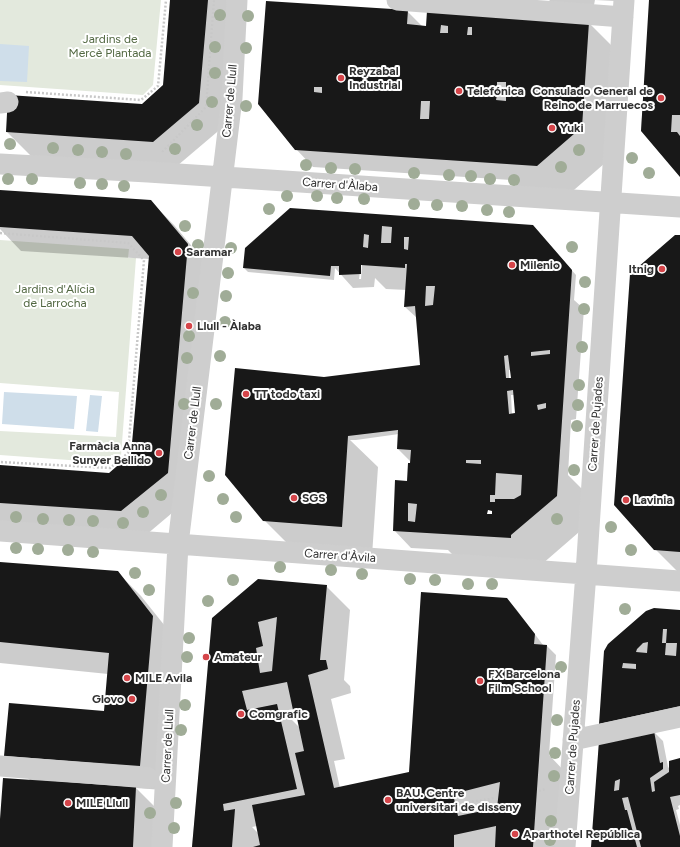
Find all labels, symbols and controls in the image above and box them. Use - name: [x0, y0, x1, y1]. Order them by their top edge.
- park label: Jardins de Mercè Plantada: [69, 32, 151, 60]
- street label: Carrer de Llull: [220, 64, 240, 138]
- place label: Reyzabal Industrial: [349, 64, 401, 92]
- marker: Reyzabal Industrial: [336, 73, 346, 83]
- place label: Telefónica: [467, 84, 524, 98]
- place label: Consulado General de Reino de Marruecos: [532, 84, 653, 112]
- marker: Telefónica: [454, 86, 464, 96]
- marker: Consulado General de Reino de Marruecos: [656, 93, 666, 103]
- place label: Yuki: [560, 121, 584, 135]
- marker: Yuki: [547, 123, 557, 133]
- street label: Carrer d'Àlaba: [302, 175, 378, 195]
- place label: Saramar: [186, 245, 232, 259]
- marker: Saramar: [173, 247, 183, 257]
- place label: Milenio: [520, 258, 560, 272]
- marker: Milenio: [507, 260, 517, 270]
- place label: Itnig: [629, 262, 654, 276]
- marker: Itnig: [657, 264, 667, 274]
- park label: Jardins d'Alícia de Larrocha: [15, 282, 95, 310]
- place label: Llull - Àlaba: [197, 319, 261, 333]
- marker: Llull - Àlaba: [184, 321, 194, 331]
- street label: Carrer de Pujades: [585, 376, 607, 472]
- street label: Carrer de Llull: [181, 385, 205, 461]
- place label: TT todo taxi: [254, 387, 320, 401]
- marker: TT todo taxi: [241, 389, 251, 399]
- place label: Farmàcia Anna Sunyer Bellido: [69, 439, 151, 467]
- marker: Farmàcia Anna Sunyer Bellido: [154, 448, 164, 458]
- place label: SGS: [302, 491, 325, 505]
- marker: SGS: [289, 493, 299, 503]
- place label: Lavinia: [634, 493, 673, 507]
- marker: Lavinia: [621, 495, 631, 505]
- street label: Carrer d'Àvila: [304, 546, 376, 566]
- place label: Amateur: [214, 650, 262, 664]
- marker: Amateur: [201, 652, 211, 662]
- place label: FX Barcelona Film School: [488, 667, 560, 695]
- place label: MILE Avila: [135, 671, 192, 685]
- marker: MILE Avila: [122, 673, 132, 683]
- marker: FX Barcelona Film School: [475, 676, 485, 686]
- place label: Glovo: [92, 692, 124, 706]
- marker: Glovo: [127, 694, 137, 704]
- street label: Carrer de Pujades: [562, 699, 584, 795]
- place label: Comgrafic: [249, 707, 308, 721]
- street label: Carrer de Llull: [159, 709, 177, 783]
- marker: Comgrafic: [236, 709, 246, 719]
- place label: BAU. Centre universitari de disseny: [396, 786, 519, 814]
- marker: BAU. Centre universitari de disseny: [383, 795, 393, 805]
- place label: MILE Llull: [76, 796, 128, 810]
- marker: MILE Llull: [63, 798, 73, 808]
- place label: Aparthotel República: [523, 827, 640, 841]
- marker: Aparthotel República: [510, 829, 520, 839]

